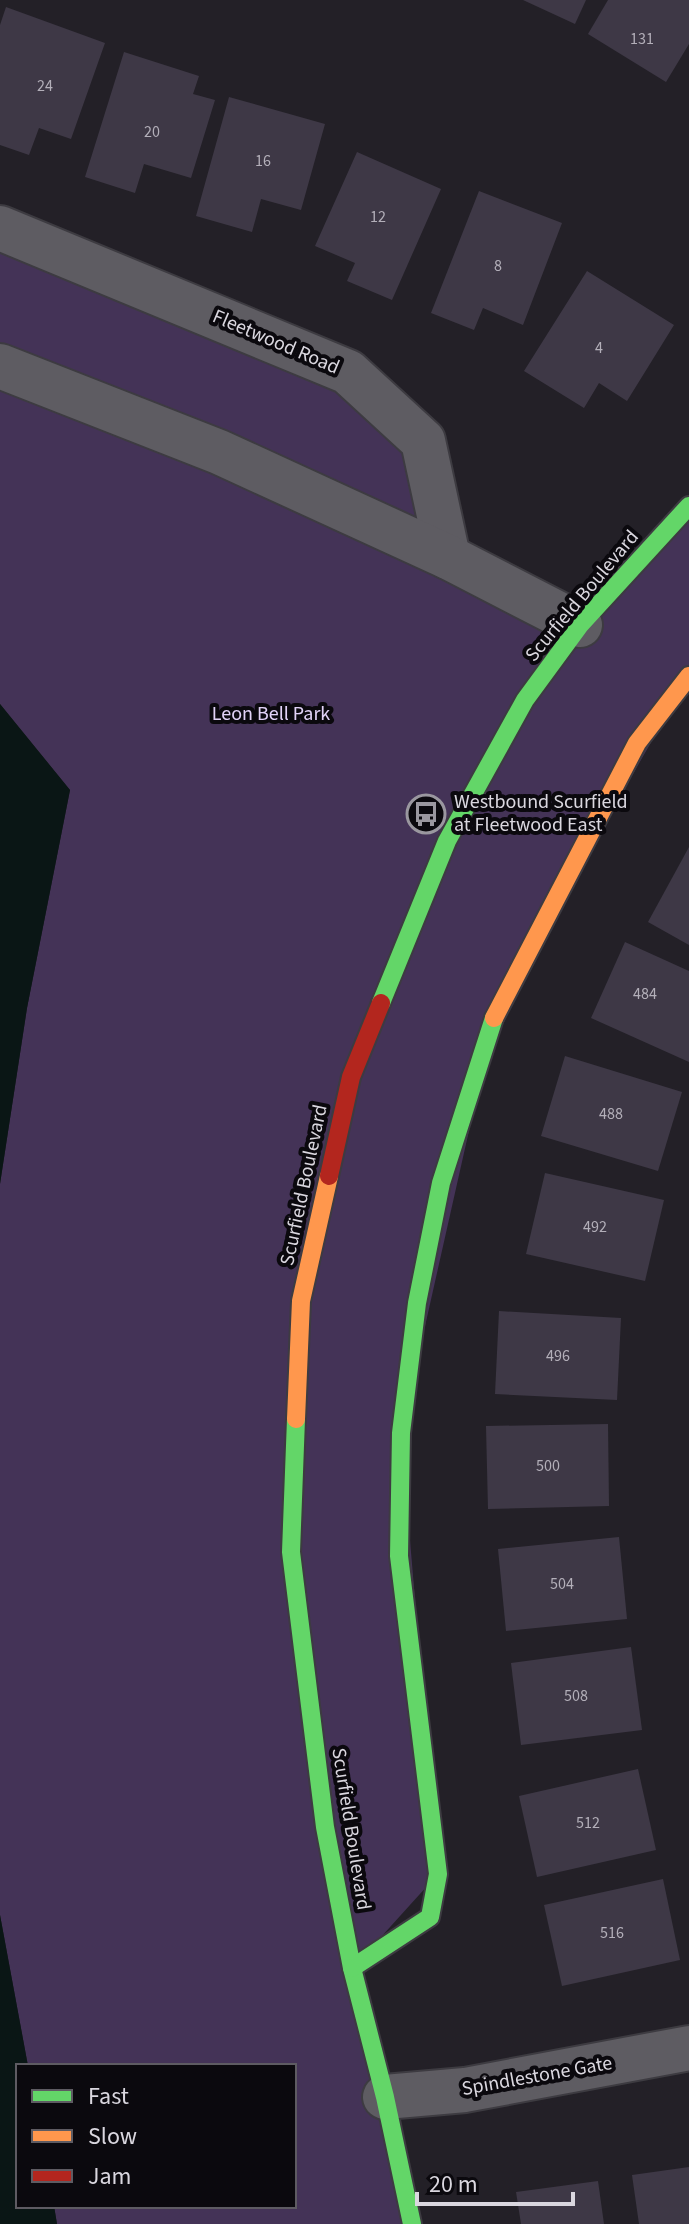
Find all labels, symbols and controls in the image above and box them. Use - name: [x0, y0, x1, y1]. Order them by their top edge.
- house number: 131: [630, 28, 654, 50]
- house number: 24: [37, 75, 53, 97]
- house number: 20: [144, 121, 160, 143]
- house number: 16: [255, 150, 271, 172]
- house number: 12: [370, 206, 386, 228]
- house number: 8: [494, 255, 502, 277]
- street label: Fleetwood Road: [208, 303, 344, 381]
- house number: 4: [595, 337, 603, 359]
- street label: Scurfield Boulevard: [519, 524, 645, 668]
- park label: Leon Bell Park: [212, 700, 330, 728]
- place label: Westbound Scurfield at Fleetwood East: [454, 788, 628, 839]
- bus stop icon: Westbound Scurfield at Fleetwood East: [405, 793, 447, 835]
- house number: 484: [633, 983, 657, 1005]
- street label: Scurfield Boulevard: [273, 1102, 335, 1268]
- house number: 488: [599, 1103, 623, 1125]
- house number: 492: [583, 1216, 607, 1238]
- house number: 496: [546, 1345, 570, 1367]
- house number: 500: [536, 1455, 560, 1477]
- house number: 504: [550, 1573, 574, 1595]
- house number: 508: [564, 1685, 588, 1707]
- street label: Scurfield Boulevard: [324, 1746, 378, 1912]
- house number: 512: [576, 1812, 600, 1834]
- house number: 516: [600, 1922, 624, 1944]
- street label: Spindlestone Gate: [459, 2049, 615, 2103]
- legend: [16, 2064, 296, 2208]
- text: Fast: [88, 2079, 129, 2114]
- text: Slow: [88, 2119, 137, 2154]
- scale bar: [417, 2156, 573, 2206]
- text: Jam: [88, 2159, 132, 2194]
- text: 20 m: [429, 2167, 478, 2202]

